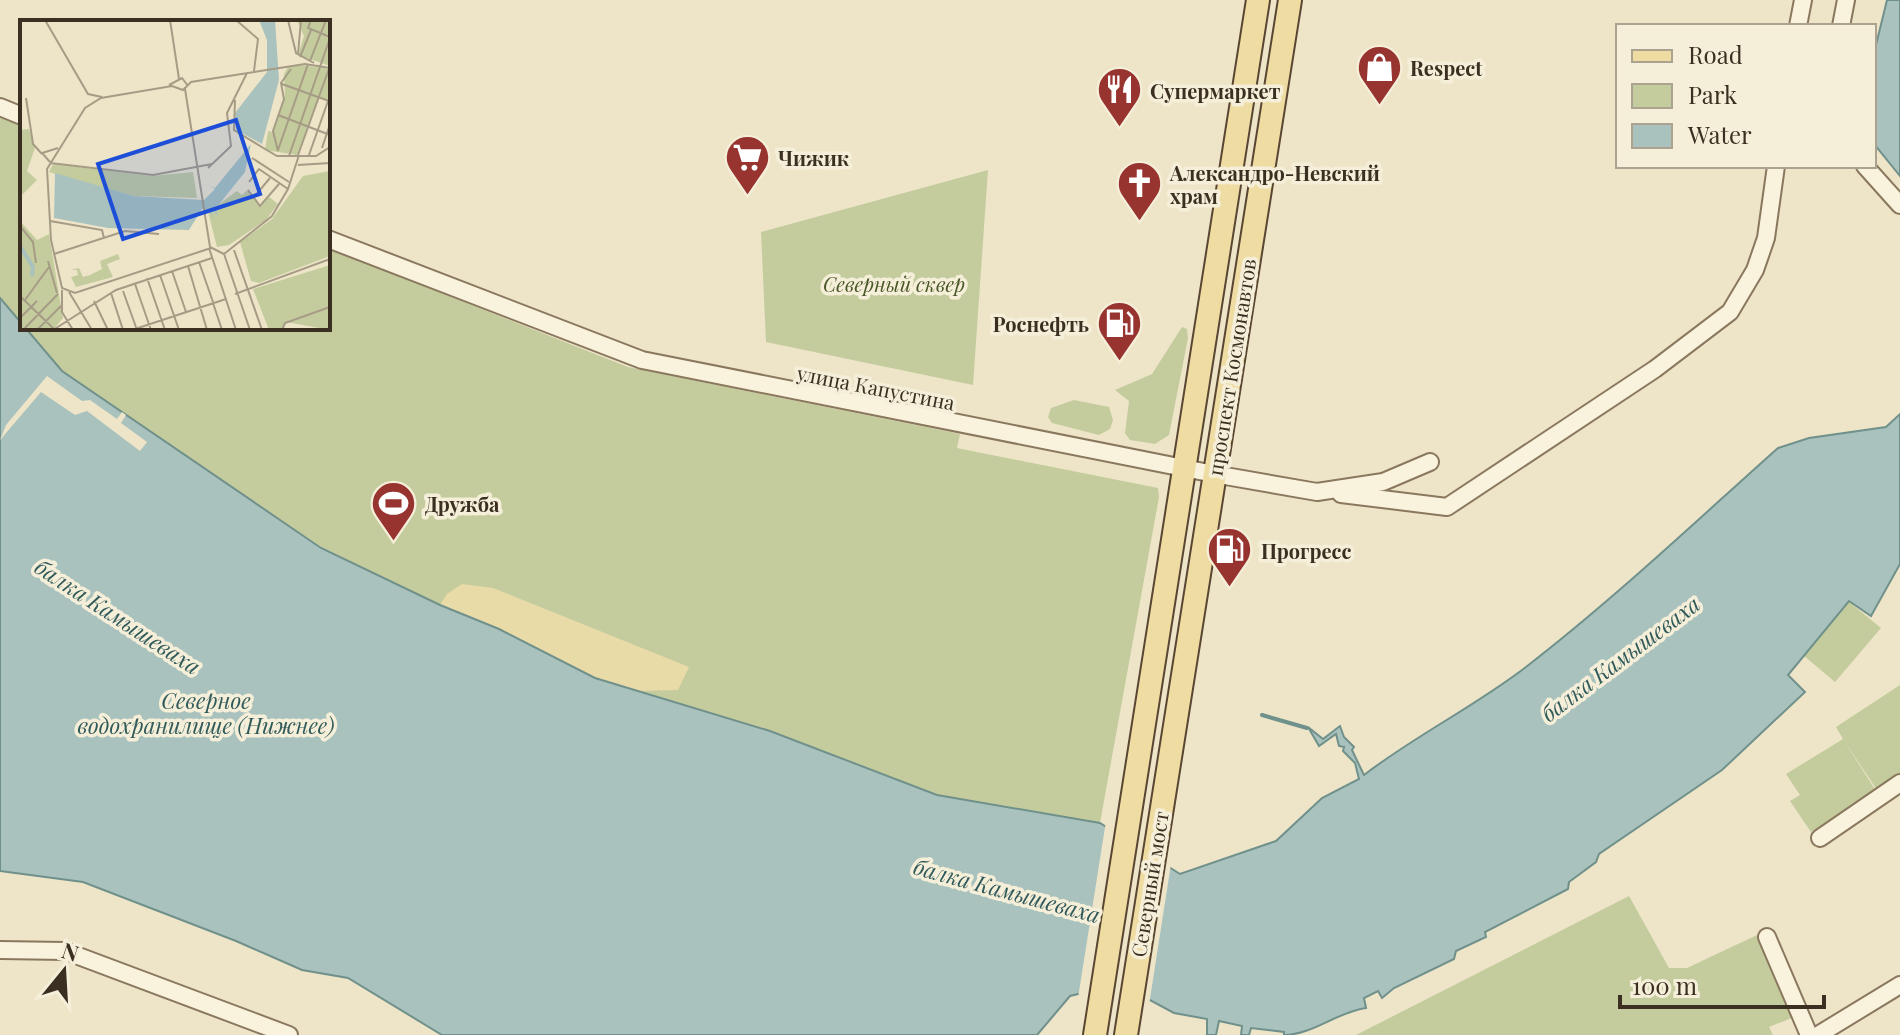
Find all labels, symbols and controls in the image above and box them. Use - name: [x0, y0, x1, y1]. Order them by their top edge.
- inset map: [20, 20, 330, 330]
- legend: [1616, 24, 1876, 168]
- text: Road: [1688, 38, 1743, 70]
- shop icon: Respect: [1355, 43, 1403, 106]
- place label: Respect: [1410, 54, 1483, 81]
- restaurant icon: Супермаркет: [1095, 66, 1143, 129]
- place label: Супермаркет: [1150, 77, 1281, 104]
- text: Park: [1688, 78, 1738, 110]
- text: Water: [1687, 118, 1752, 150]
- supermarket icon: Чижик: [723, 133, 771, 196]
- place label: Чижик: [778, 144, 850, 171]
- place label: Александро-Невский храм: [1169, 159, 1380, 209]
- church icon: Александро-Невский храм: [1115, 160, 1163, 223]
- street label: проспект Космонавтов: [1200, 256, 1262, 478]
- park label: Северный сквер: [823, 270, 965, 297]
- fuel station icon: Роснефть: [1096, 299, 1144, 362]
- place label: Роснефть: [993, 310, 1089, 337]
- street label: улица Капустина: [794, 358, 957, 416]
- sports icon: Дружба: [370, 479, 418, 542]
- place label: Дружба: [425, 490, 500, 517]
- fuel station icon: Прогресс: [1206, 526, 1254, 589]
- place label: Прогресс: [1261, 537, 1351, 564]
- water label: балка Камышеваха: [29, 551, 207, 681]
- water label: балка Камышеваха: [1534, 588, 1706, 728]
- water label: Северное водохранилище (Нижнее): [77, 685, 335, 740]
- street label: Северный мост: [1124, 809, 1174, 959]
- water label: балка Камышеваха: [910, 851, 1104, 929]
- north arrow: [24, 931, 104, 1011]
- text: N: [58, 934, 83, 968]
- scale bar: [1620, 959, 1824, 1009]
- text: 100 m: [1632, 969, 1697, 1001]

